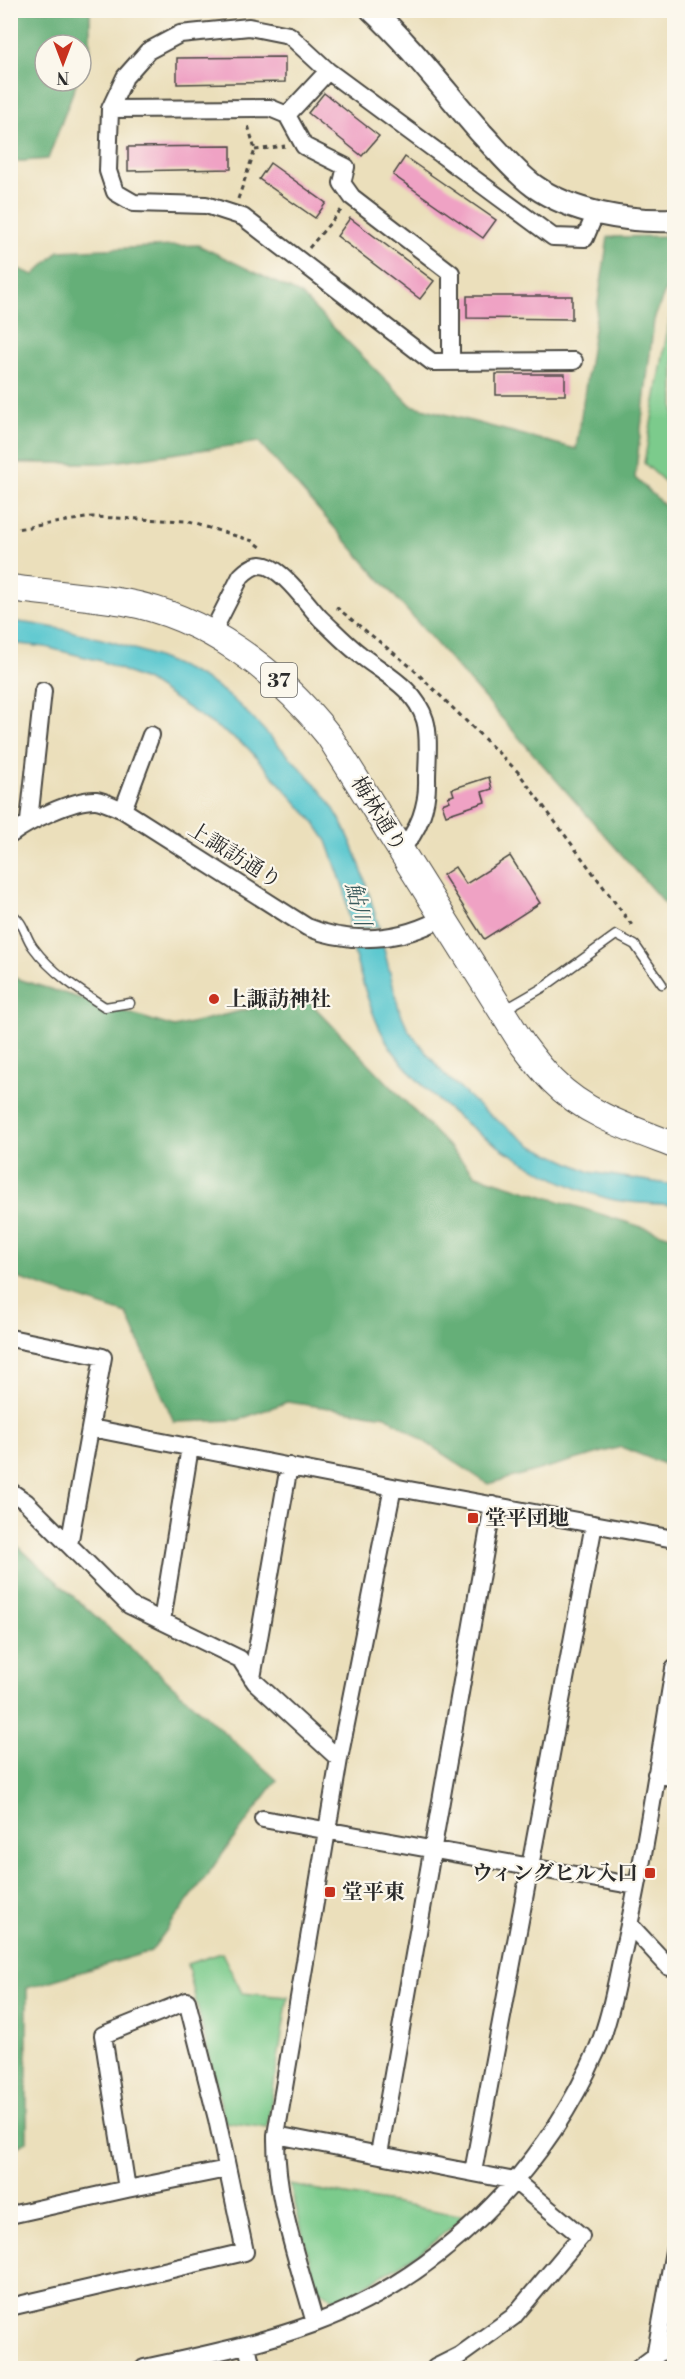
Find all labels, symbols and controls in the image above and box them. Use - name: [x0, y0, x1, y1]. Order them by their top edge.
- north arrow: [33, 33, 93, 93]
- text: N: [56, 67, 69, 87]
- road number: 37: [261, 663, 297, 697]
- street label: 梅林通り: [345, 772, 411, 857]
- street label: 上諏訪通り: [183, 817, 286, 895]
- water label: 鮎川: [339, 880, 376, 931]
- place label: 上諏訪神社: [226, 987, 331, 1013]
- marker: 上諏訪神社: [207, 992, 221, 1006]
- place label: 堂平団地: [485, 1506, 569, 1532]
- marker: 堂平団地: [466, 1511, 480, 1525]
- place label: ウィングヒル入口: [472, 1861, 638, 1887]
- marker: ウィングヒル入口: [643, 1866, 657, 1880]
- place label: 堂平東: [342, 1880, 405, 1906]
- marker: 堂平東: [323, 1885, 337, 1899]

